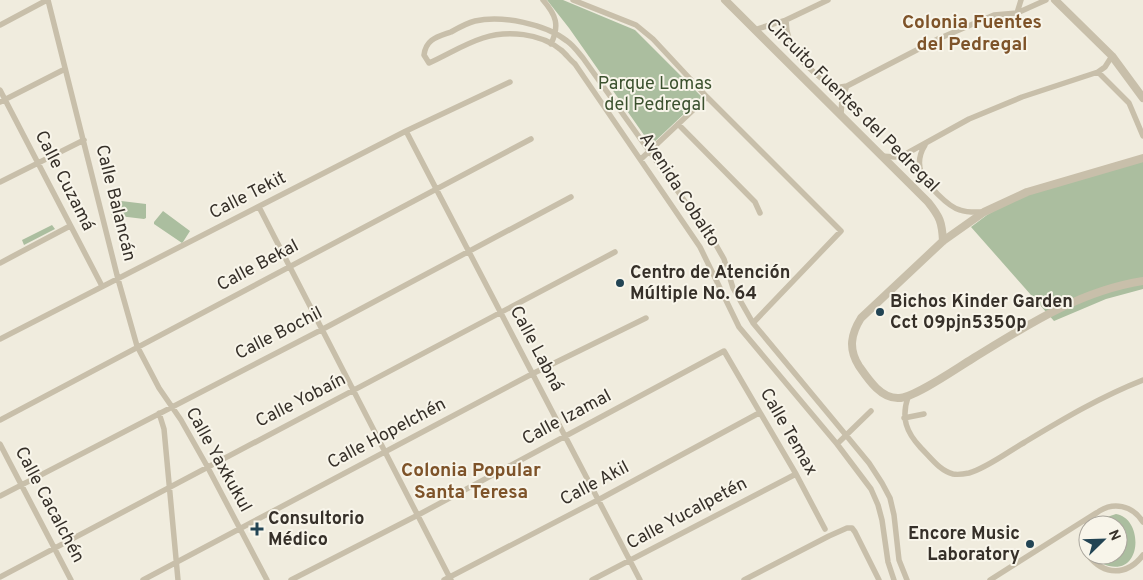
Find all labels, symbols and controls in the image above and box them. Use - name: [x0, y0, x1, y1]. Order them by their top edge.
- district label: Colonia Fuentes del Pedregal: [902, 11, 1042, 57]
- street label: Circuito Fuentes del Pedregal: [760, 14, 944, 198]
- park label: Parque Lomas del Pedregal: [598, 73, 712, 117]
- street label: Calle Cuzamá: [29, 127, 99, 235]
- street label: Avenida Cobalto: [633, 128, 725, 252]
- street label: Calle Balancán: [89, 142, 141, 264]
- street label: Calle Tekit: [206, 167, 290, 225]
- street label: Calle Bekal: [213, 235, 303, 297]
- place label: Centro de Atención Múltiple No. 64: [630, 262, 790, 306]
- marker: Centro de Atención Múltiple No. 64: [614, 277, 626, 289]
- place label: Bichos Kinder Garden Cct 09pjn5350p: [890, 291, 1073, 335]
- street label: Calle Bochil: [231, 302, 327, 366]
- street label: Calle Labná: [504, 302, 568, 396]
- marker: Bichos Kinder Garden Cct 09pjn5350p: [874, 306, 886, 318]
- street label: Calle Yobaín: [252, 368, 350, 434]
- street label: Calle Temax: [754, 384, 822, 480]
- street label: Calle Izamal: [518, 385, 616, 451]
- street label: Calle Hopelchén: [324, 393, 450, 475]
- street label: Calle Yaxkukul: [180, 403, 256, 517]
- street label: Calle Cacalchén: [9, 443, 89, 567]
- street label: Calle Akil: [557, 456, 633, 512]
- district label: Colonia Popular Santa Teresa: [401, 459, 541, 505]
- street label: Calle Yucalpetén: [623, 472, 751, 556]
- place label: Consultorio Médico: [268, 508, 364, 552]
- north arrow: [1078, 515, 1128, 565]
- marker: Consultorio Médico: [250, 522, 264, 536]
- place label: Encore Music Laboratory: [908, 523, 1020, 567]
- text: N: [1104, 528, 1123, 543]
- marker: Encore Music Laboratory: [1024, 538, 1036, 550]

